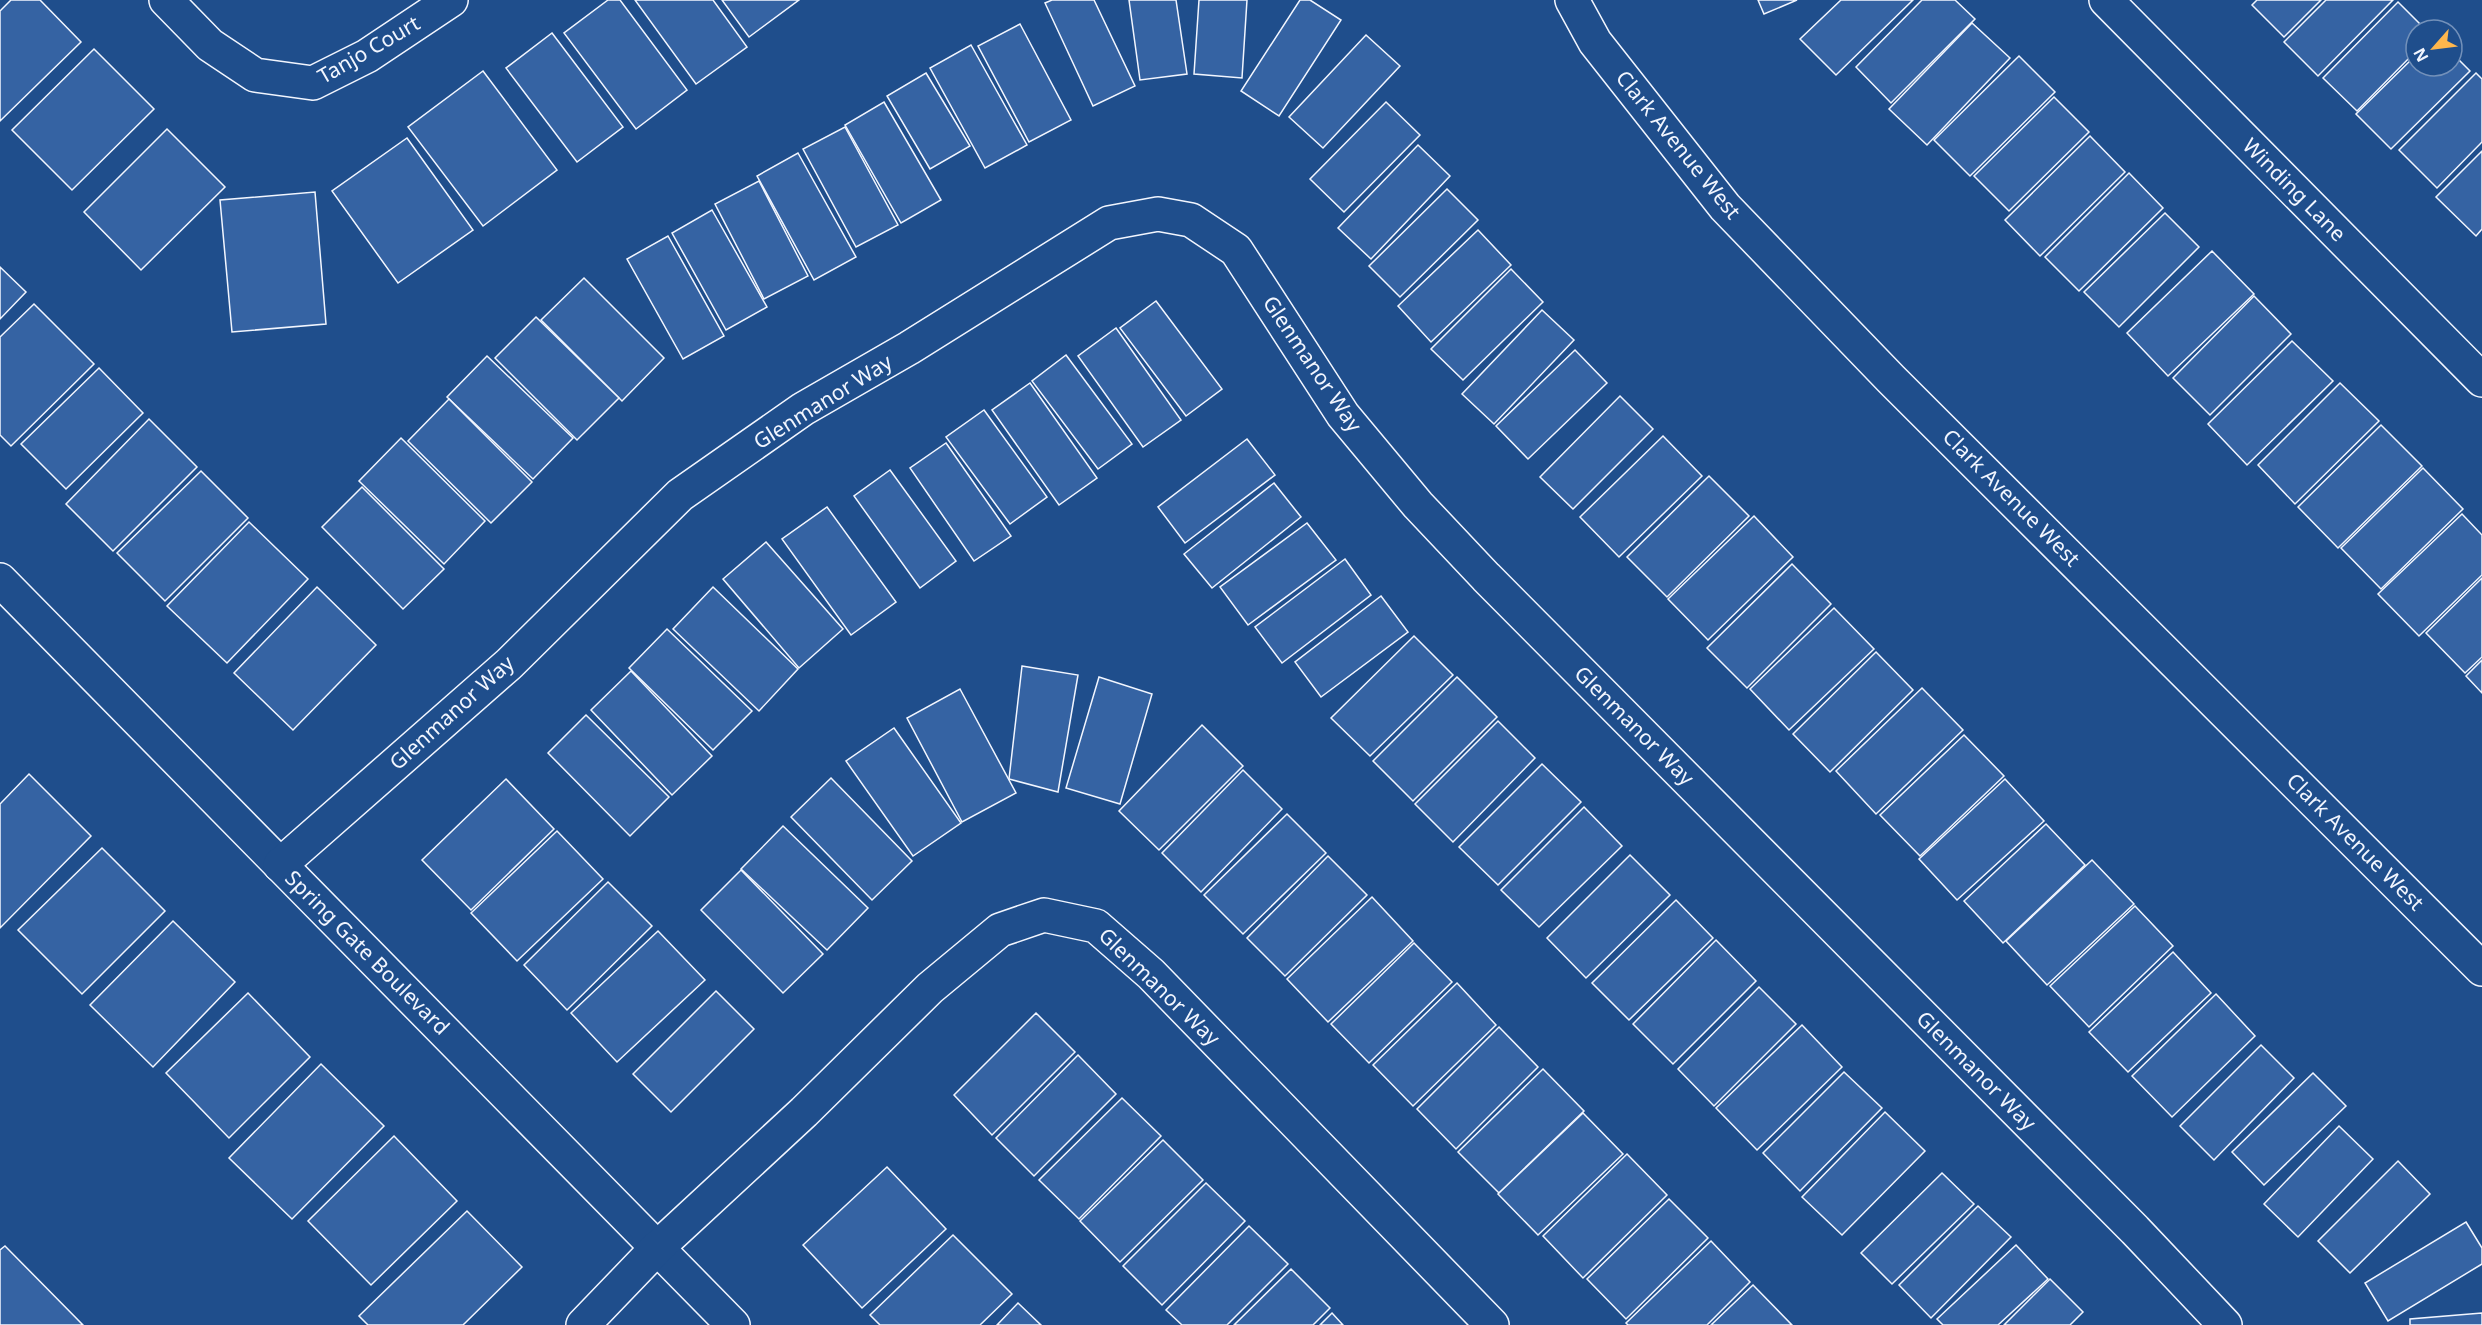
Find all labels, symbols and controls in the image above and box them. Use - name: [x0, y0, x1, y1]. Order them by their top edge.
- street label: Tanjo Court: [312, 8, 425, 90]
- north arrow: [2404, 18, 2464, 78]
- text: N: [2408, 44, 2434, 66]
- street label: Clark Avenue West: [1610, 64, 1748, 225]
- street label: Winding Lane: [2237, 132, 2352, 247]
- street label: Glenmanor Way: [1257, 290, 1369, 437]
- street label: Glenmanor Way: [748, 347, 897, 455]
- street label: Clark Avenue West: [1937, 422, 2087, 572]
- street label: Glenmanor Way: [383, 649, 520, 776]
- street label: Glenmanor Way: [1569, 659, 1701, 791]
- street label: Clark Avenue West: [2281, 766, 2431, 916]
- street label: Spring Gate Boulevard: [279, 864, 456, 1041]
- street label: Glenmanor Way: [1093, 921, 1227, 1052]
- street label: Glenmanor Way: [1911, 1004, 2043, 1136]

